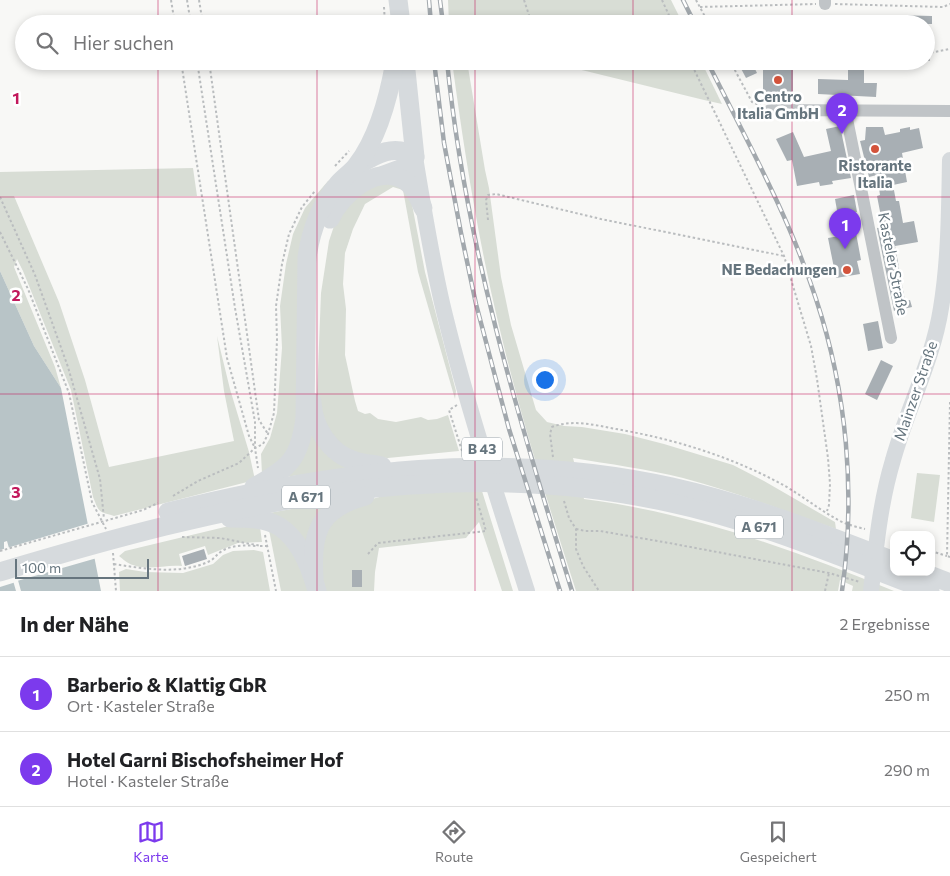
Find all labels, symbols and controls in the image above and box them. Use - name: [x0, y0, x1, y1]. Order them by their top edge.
- search box: [15, 15, 935, 70]
- icon: search: [33, 29, 61, 57]
- text: Hier suchen: [73, 31, 174, 54]
- marker: Centro Italia GmbH: [772, 74, 784, 86]
- place label: Centro Italia GmbH: [737, 87, 819, 122]
- text: 1: [12, 88, 20, 107]
- pin: 2: [826, 93, 858, 134]
- marker: Ristorante Italia: [869, 143, 881, 155]
- place label: Ristorante Italia: [838, 156, 912, 191]
- pin: 1: [829, 208, 861, 249]
- street label: Kasteler Straße: [875, 211, 913, 317]
- place label: NE Bedachungen: [722, 260, 837, 278]
- marker: NE Bedachungen: [841, 264, 853, 276]
- text: 2: [11, 285, 21, 304]
- street label: Mainzer Straße: [890, 338, 941, 443]
- your location: [532, 367, 558, 393]
- road number: B 43: [462, 438, 502, 460]
- text: 3: [11, 482, 21, 501]
- road number: A 671: [282, 486, 330, 508]
- road number: A 671: [735, 516, 783, 538]
- map controls: [890, 531, 935, 576]
- button: locate: [890, 531, 935, 576]
- scale bar: [15, 556, 149, 579]
- text: 100 m: [22, 559, 61, 576]
- text: In der Nähe: [20, 611, 129, 636]
- text: 2 Ergebnisse: [840, 614, 930, 633]
- text: Barberio & Klattig GbR: [67, 673, 267, 696]
- text: 1: [32, 685, 40, 704]
- text: 250 m: [884, 685, 930, 704]
- text: Ort · Kasteler Straße: [67, 696, 215, 715]
- text: Hotel Garni Bischofsheimer Hof: [67, 748, 343, 771]
- text: 2: [31, 760, 41, 779]
- text: 290 m: [884, 760, 930, 779]
- text: Hotel · Kasteler Straße: [67, 771, 229, 790]
- tab: Karte: [133, 818, 169, 865]
- tab: Route: [435, 818, 473, 865]
- tab: Gespeichert: [740, 818, 817, 865]

